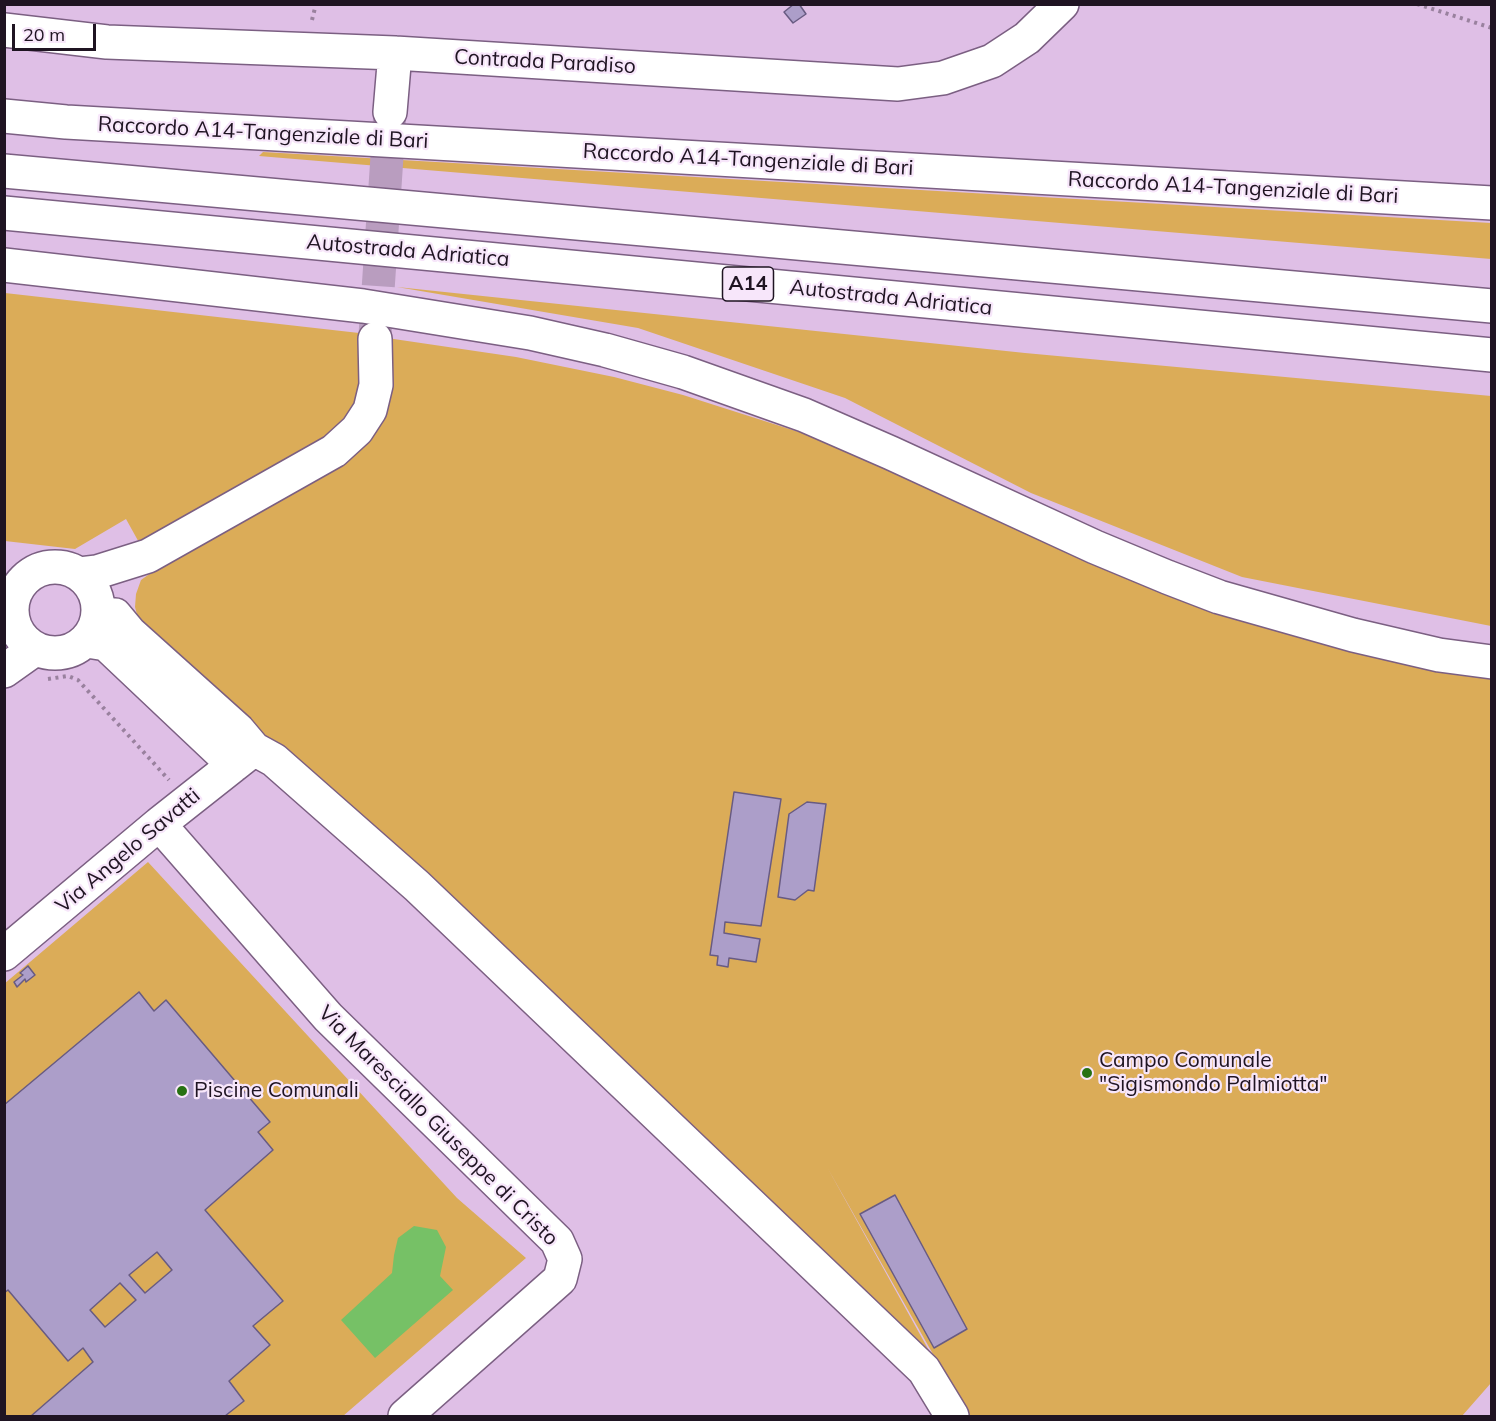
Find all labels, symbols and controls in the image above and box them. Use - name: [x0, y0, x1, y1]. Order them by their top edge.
- scale bar: [15, 12, 99, 50]
- text: 20 m: [23, 23, 65, 46]
- street label: Contrada Paradiso: [453, 45, 637, 79]
- street label: Raccordo A14-Tangenziale di Bari: [97, 112, 429, 154]
- street label: Raccordo A14-Tangenziale di Bari: [582, 139, 914, 181]
- street label: Raccordo A14-Tangenziale di Bari: [1067, 167, 1399, 209]
- street label: Autostrada Adriatica: [305, 230, 511, 272]
- road number: A14: [722, 267, 774, 301]
- street label: Autostrada Adriatica: [788, 275, 994, 321]
- street label: Via Angelo Savatti: [51, 783, 205, 919]
- street label: Via Maresciallo Giuseppe di Cristo: [313, 1001, 563, 1251]
- place label: Campo Comunale "Sigismondo Palmiotta": [1099, 1048, 1328, 1098]
- marker: Campo Comunale "Sigismondo Palmiotta": [1080, 1066, 1094, 1080]
- place label: Piscine Comunali: [194, 1078, 359, 1104]
- marker: Piscine Comunali: [175, 1084, 189, 1098]

